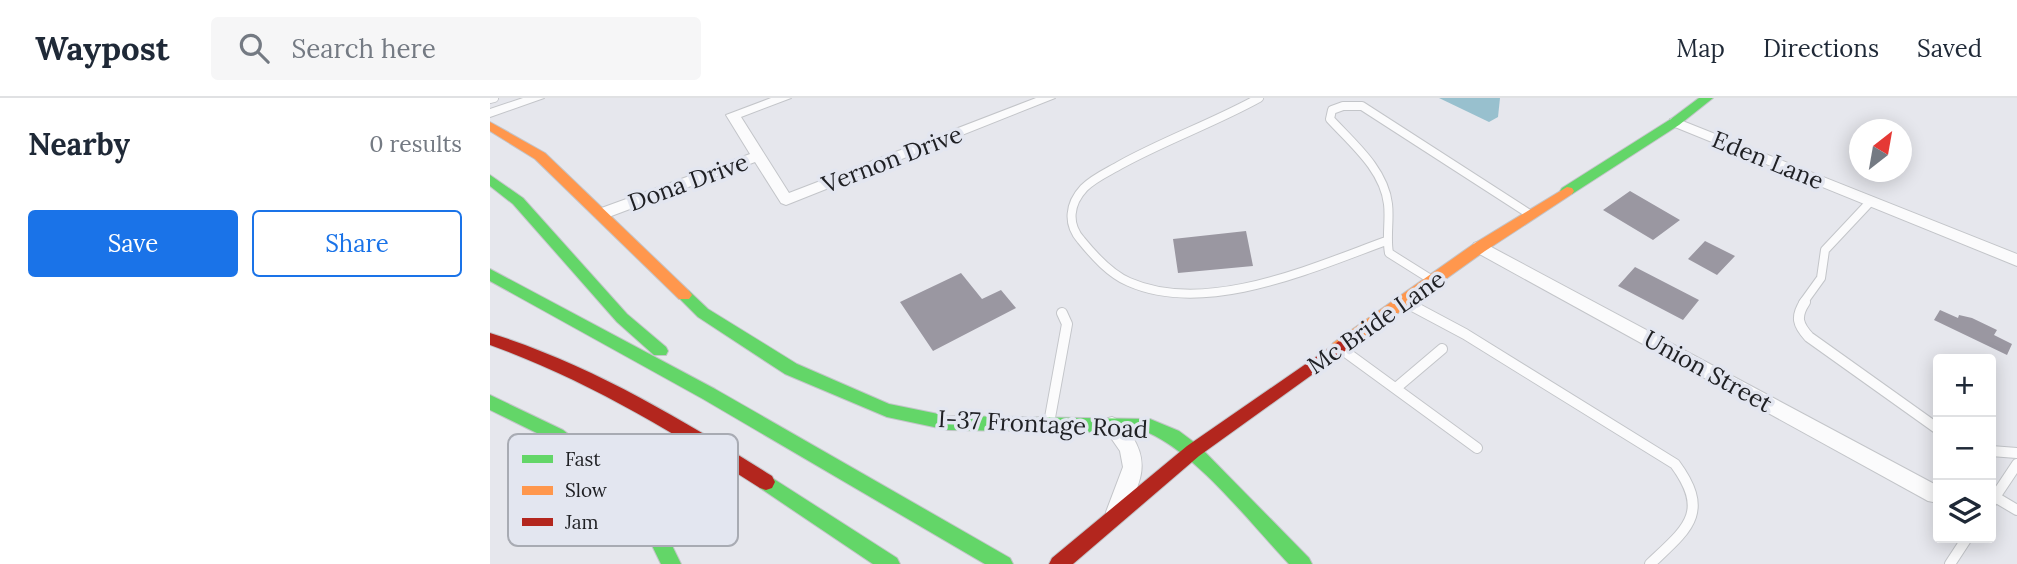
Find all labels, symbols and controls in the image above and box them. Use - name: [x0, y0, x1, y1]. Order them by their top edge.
- search box: [211, 17, 701, 80]
- text: Waypost: [35, 27, 169, 69]
- icon: search: [235, 29, 273, 67]
- text: Search here: [291, 32, 436, 65]
- text: Map: [1676, 33, 1725, 64]
- text: Directions: [1763, 33, 1879, 64]
- text: Saved: [1917, 33, 1982, 64]
- street label: Vernon Drive: [817, 118, 966, 200]
- north arrow: [1849, 119, 1912, 182]
- street label: Eden Lane: [1708, 124, 1828, 196]
- text: Nearby: [28, 125, 130, 163]
- text: 0 results: [369, 129, 462, 158]
- street label: Dona Drive: [624, 146, 752, 218]
- button: Save: [28, 210, 238, 277]
- button: Share: [252, 210, 462, 277]
- street label: Mc Bride Lane: [1301, 263, 1451, 381]
- street label: Union Street: [1638, 323, 1778, 419]
- map controls: [1933, 354, 1996, 543]
- button: +: [1933, 354, 1996, 417]
- street label: I-37 Frontage Road: [937, 403, 1149, 445]
- button: −: [1933, 417, 1996, 480]
- legend: [508, 434, 738, 546]
- text: Fast: [565, 447, 601, 471]
- text: Slow: [565, 478, 608, 502]
- button: layers: [1933, 480, 1996, 543]
- text: Jam: [564, 510, 599, 534]

